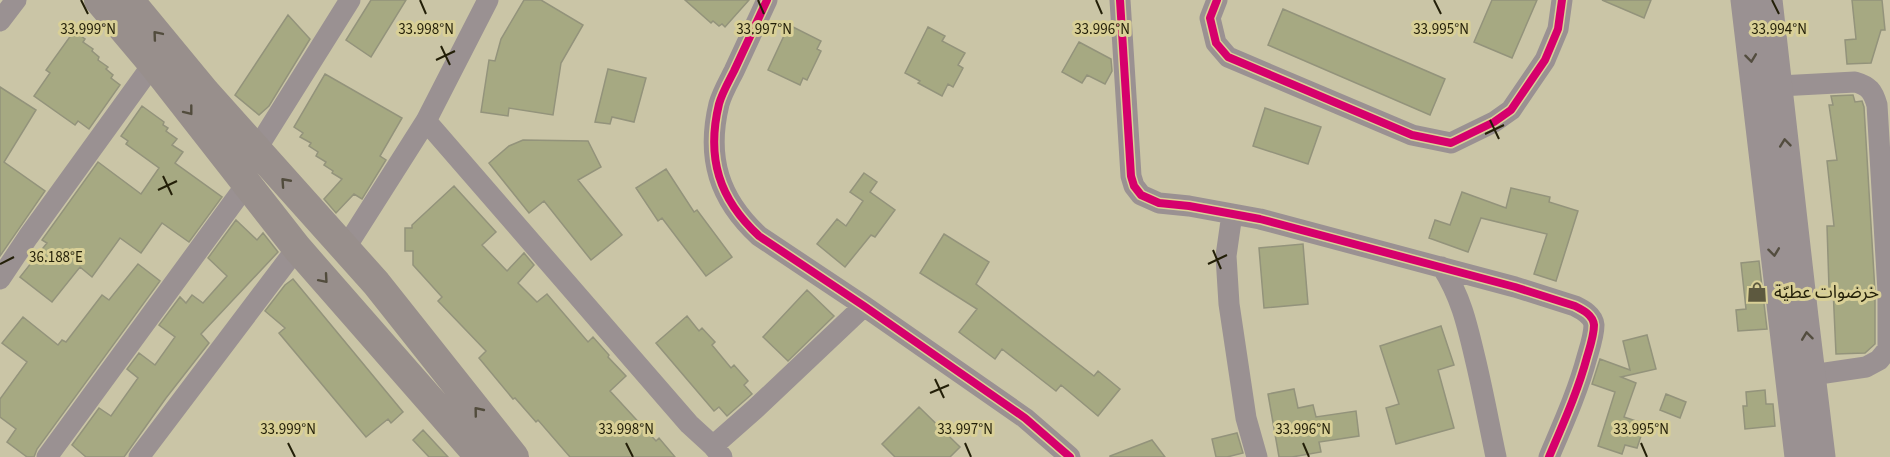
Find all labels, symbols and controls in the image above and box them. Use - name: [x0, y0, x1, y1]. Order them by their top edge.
- text: 33.999°N: [60, 19, 116, 40]
- text: 33.998°N: [398, 19, 454, 40]
- text: 33.997°N: [736, 19, 792, 40]
- text: 33.996°N: [1074, 19, 1130, 40]
- text: 33.995°N: [1413, 19, 1469, 40]
- text: 33.994°N: [1751, 19, 1807, 40]
- one-way arrow: [153, 30, 164, 41]
- one-way arrow: [1745, 53, 1757, 63]
- one-way arrow: [181, 104, 192, 115]
- one-way arrow: [1779, 138, 1792, 147]
- one-way arrow: [281, 178, 292, 189]
- text: 36.188°E: [29, 247, 83, 268]
- one-way arrow: [1767, 247, 1779, 256]
- one-way arrow: [317, 272, 328, 283]
- shop icon: خرضوات عطيّة: [1745, 280, 1769, 304]
- place label: خرضوات عطيّة: [1774, 280, 1879, 305]
- one-way arrow: [1801, 332, 1814, 341]
- one-way arrow: [474, 407, 485, 418]
- text: 33.999°N: [260, 419, 316, 440]
- text: 33.998°N: [598, 419, 654, 440]
- text: 33.997°N: [937, 419, 993, 440]
- text: 33.996°N: [1275, 419, 1331, 440]
- text: 33.995°N: [1613, 419, 1669, 440]

